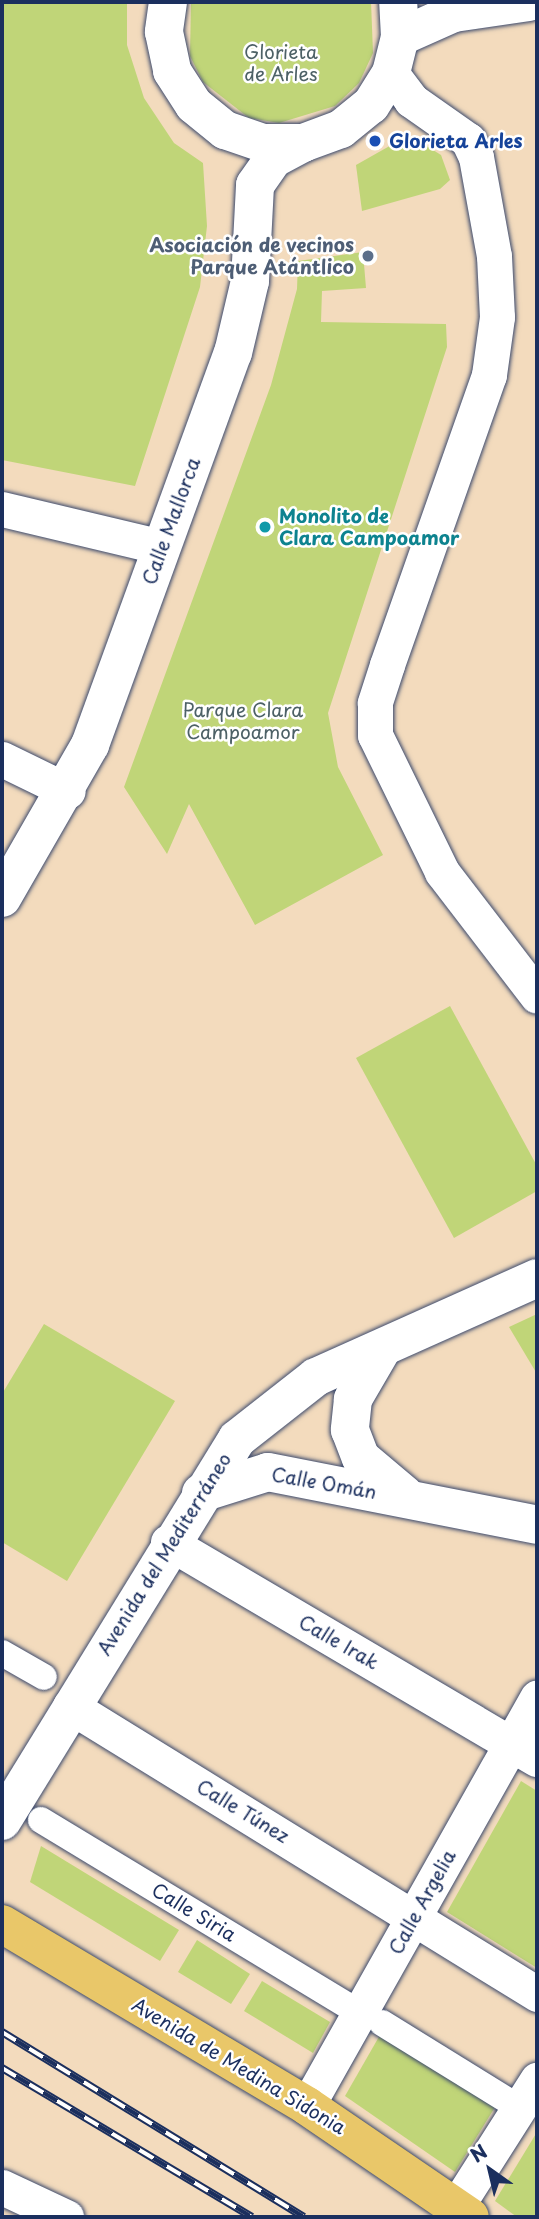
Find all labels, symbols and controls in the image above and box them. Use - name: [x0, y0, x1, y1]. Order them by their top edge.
- park label: Glorieta de Arles: [244, 41, 318, 85]
- place label: Glorieta Arles: [389, 130, 523, 152]
- marker: Glorieta Arles: [367, 133, 383, 149]
- place label: Asociación de vecinos Parque Atántlico: [148, 234, 354, 278]
- marker: Asociación de vecinos Parque Atántlico: [360, 248, 376, 264]
- street label: Calle Mallorca: [138, 455, 204, 587]
- place label: Monolito de Clara Campoamor: [279, 505, 460, 549]
- marker: Monolito de Clara Campoamor: [257, 519, 273, 535]
- park label: Parque Clara Campoamor: [183, 699, 303, 743]
- street label: Avenida del Mediterráneo: [92, 1448, 236, 1660]
- street label: Calle Omán: [269, 1462, 379, 1504]
- street label: Calle Irak: [294, 1610, 384, 1674]
- street label: Calle Túnez: [192, 1774, 294, 1848]
- street label: Calle Argelia: [384, 1845, 460, 1959]
- street label: Calle Siria: [147, 1878, 241, 1946]
- street label: Avenida de Medina Sidonia: [128, 1993, 350, 2139]
- north arrow: [455, 2135, 525, 2205]
- text: N: [464, 2137, 492, 2168]

